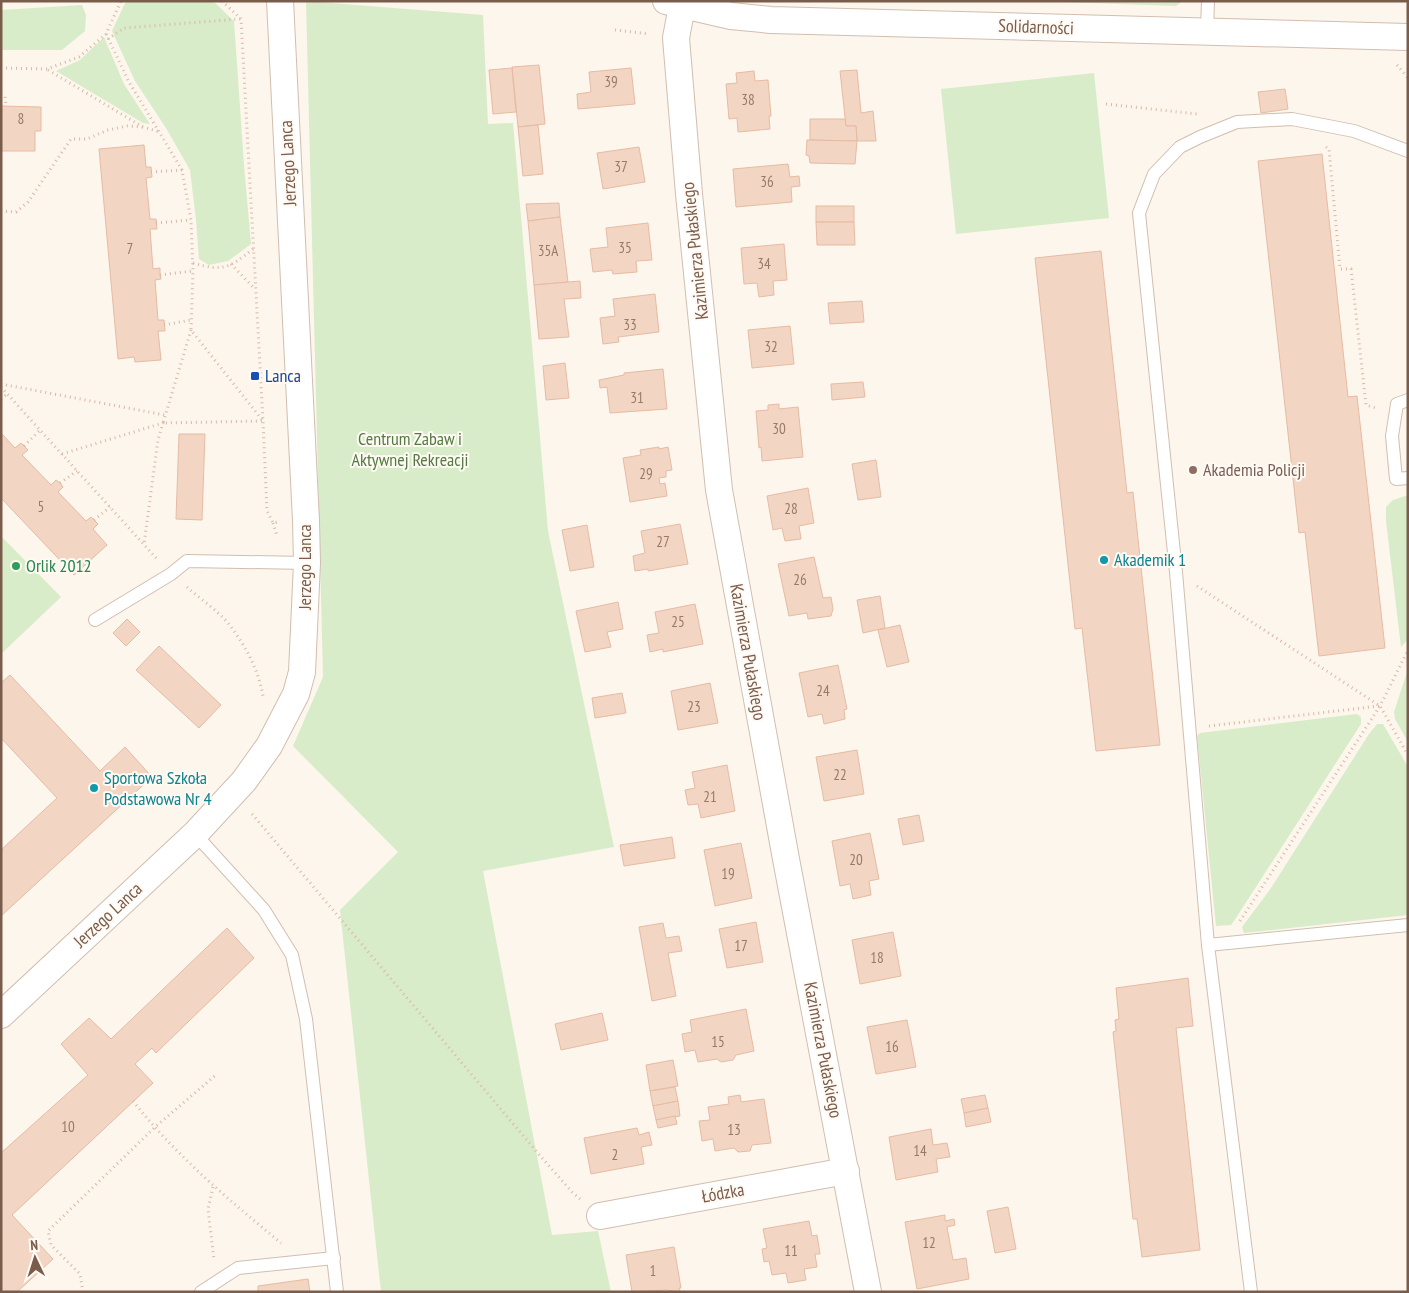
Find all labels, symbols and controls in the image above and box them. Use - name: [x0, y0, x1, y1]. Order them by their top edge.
- street label: Solidarności: [998, 14, 1074, 39]
- house number: 39: [604, 72, 618, 91]
- house number: 38: [741, 90, 755, 109]
- house number: 8: [18, 109, 24, 128]
- street label: Jerzego Lanca: [274, 120, 301, 207]
- house number: 37: [614, 157, 628, 176]
- house number: 36: [760, 172, 774, 191]
- street label: Kazimierza Pułaskiego: [676, 181, 713, 321]
- house number: 35: [618, 238, 632, 257]
- house number: 7: [127, 239, 133, 258]
- house number: 35A: [538, 241, 559, 260]
- house number: 34: [757, 254, 771, 273]
- house number: 33: [623, 315, 637, 334]
- house number: 32: [764, 337, 778, 356]
- place label: Lanca: [265, 364, 301, 387]
- marker: Lanca: [249, 370, 261, 382]
- house number: 31: [630, 388, 644, 407]
- house number: 30: [772, 419, 786, 438]
- park label: Centrum Zabaw i Aktywnej Rekreacji: [351, 427, 469, 471]
- place label: Akademia Policji: [1203, 458, 1305, 481]
- house number: 29: [639, 464, 653, 483]
- marker: Akademia Policji: [1187, 464, 1199, 476]
- house number: 5: [38, 497, 44, 516]
- house number: 28: [784, 499, 798, 518]
- street label: Jerzego Lanca: [293, 524, 316, 611]
- house number: 27: [656, 532, 670, 551]
- place label: Akademik 1: [1114, 548, 1186, 571]
- place label: Orlik 2012: [26, 554, 92, 577]
- marker: Akademik 1: [1098, 554, 1110, 566]
- marker: Orlik 2012: [10, 560, 22, 572]
- house number: 26: [793, 570, 807, 589]
- street label: Kazimierza Pułaskiego: [725, 582, 772, 722]
- house number: 25: [671, 612, 685, 631]
- house number: 24: [816, 681, 830, 700]
- house number: 23: [687, 697, 701, 716]
- house number: 22: [833, 765, 847, 784]
- place label: Sportowa Szkoła Podstawowa Nr 4: [104, 766, 212, 810]
- marker: Sportowa Szkoła Podstawowa Nr 4: [88, 782, 100, 794]
- house number: 21: [703, 787, 717, 806]
- house number: 20: [849, 850, 863, 869]
- house number: 19: [721, 864, 735, 883]
- street label: Jerzego Lanca: [68, 877, 147, 953]
- house number: 17: [734, 936, 748, 955]
- house number: 18: [870, 948, 884, 967]
- street label: Kazimierza Pułaskiego: [799, 980, 848, 1120]
- house number: 15: [711, 1032, 725, 1051]
- house number: 16: [885, 1037, 899, 1056]
- house number: 10: [61, 1117, 75, 1136]
- house number: 13: [727, 1120, 741, 1139]
- house number: 14: [913, 1141, 927, 1160]
- house number: 2: [612, 1145, 618, 1164]
- street label: Łódzka: [700, 1177, 746, 1208]
- north arrow: [10, 1233, 60, 1283]
- house number: 12: [922, 1233, 936, 1252]
- text: N: [30, 1236, 38, 1254]
- house number: 11: [784, 1241, 798, 1260]
- house number: 1: [650, 1261, 656, 1280]

